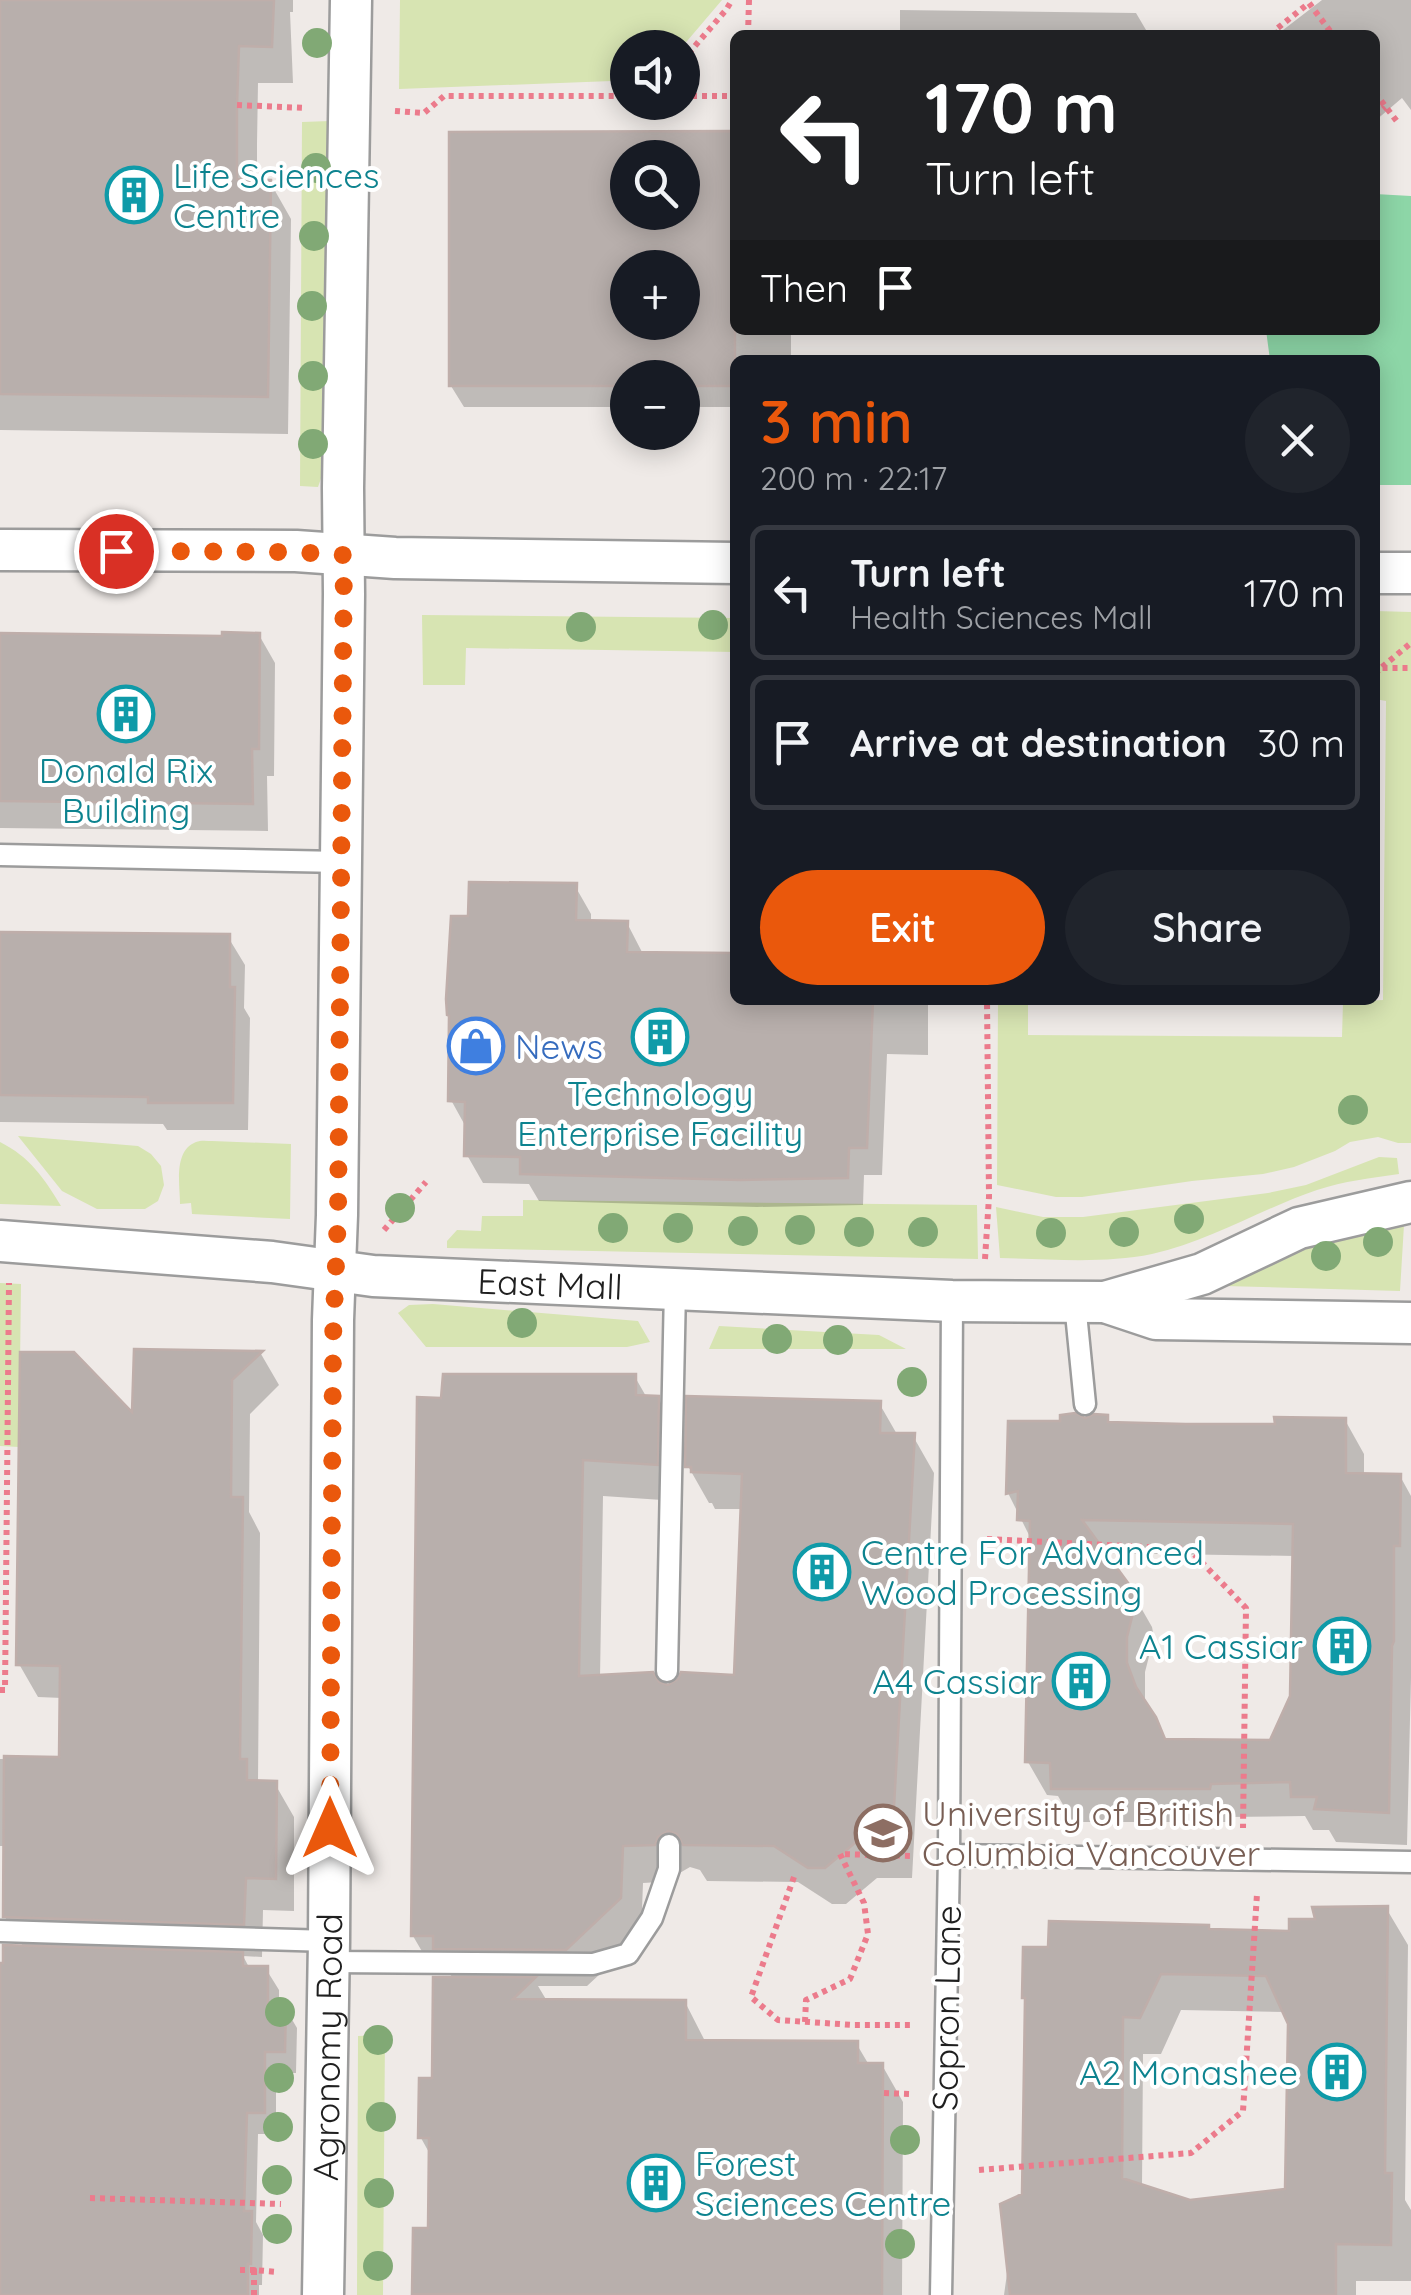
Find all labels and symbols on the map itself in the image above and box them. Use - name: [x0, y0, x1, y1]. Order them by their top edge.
- place label: Life Sciences Centre: [173, 153, 379, 237]
- building icon: Life Sciences Centre: [104, 165, 164, 225]
- pin: [74, 509, 159, 594]
- building icon: Donald Rix Building: [96, 684, 156, 744]
- place label: Donald Rix Building: [39, 748, 213, 832]
- building icon: Technology Enterprise Facility: [630, 1007, 690, 1067]
- shop icon: News: [446, 1016, 506, 1076]
- place label: News: [515, 1024, 603, 1068]
- place label: Technology Enterprise Facility: [517, 1071, 803, 1155]
- street label: East Mall: [477, 1259, 624, 1309]
- place label: Centre For Advanced Wood Processing: [861, 1530, 1204, 1614]
- building icon: Centre For Advanced Wood Processing: [792, 1542, 852, 1602]
- building icon: A1 Cassiar: [1312, 1616, 1372, 1676]
- place label: A1 Cassiar: [1139, 1624, 1303, 1668]
- building icon: A4 Cassiar: [1051, 1651, 1111, 1711]
- place label: A4 Cassiar: [872, 1659, 1042, 1703]
- position arrow: [278, 1776, 382, 1880]
- place label: University of British Columbia Vancouver: [922, 1791, 1260, 1875]
- school or university icon: University of British Columbia Vancouver: [853, 1803, 913, 1863]
- street label: Sopron Lane: [922, 1905, 970, 2111]
- street label: Agronomy Road: [303, 1913, 351, 2181]
- building icon: A2 Monashee: [1307, 2042, 1367, 2102]
- place label: A2 Monashee: [1079, 2050, 1298, 2094]
- place label: Forest Sciences Centre: [695, 2141, 951, 2225]
- building icon: Forest Sciences Centre: [626, 2153, 686, 2213]

